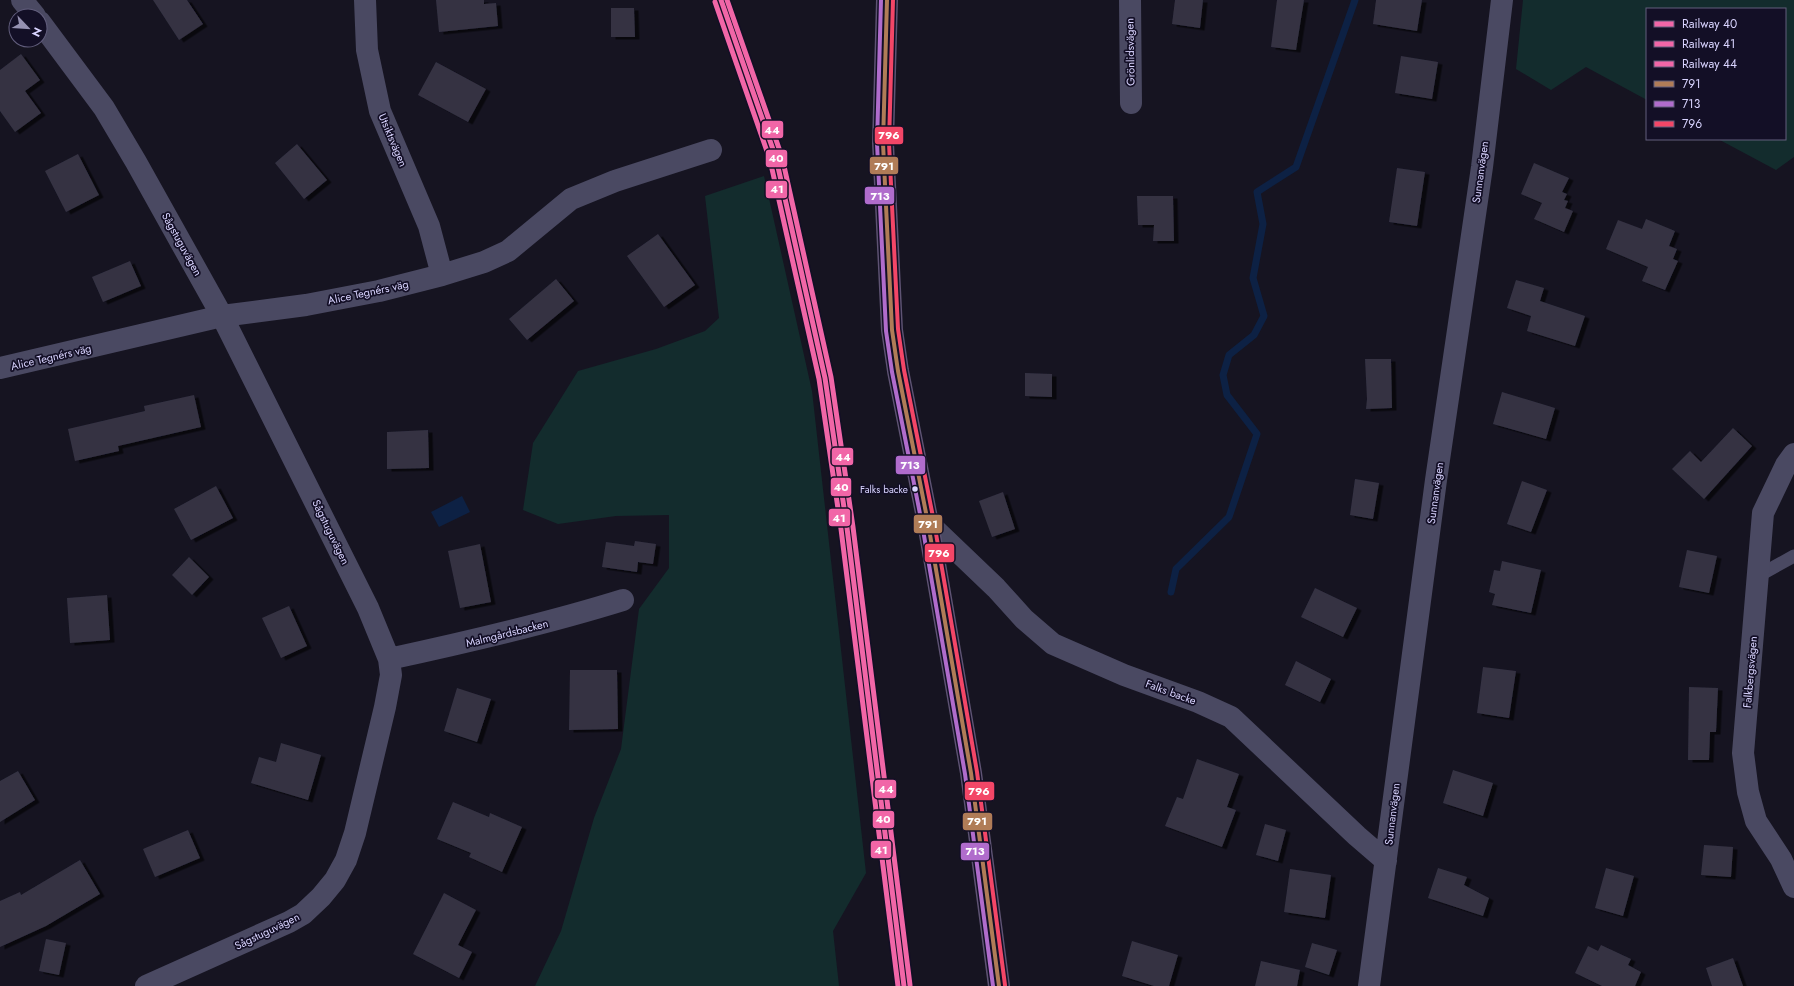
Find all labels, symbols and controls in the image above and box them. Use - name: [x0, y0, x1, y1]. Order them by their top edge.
- north arrow: [8, 8, 48, 48]
- legend: [1646, 8, 1786, 140]
- text: Railway 40: [1682, 15, 1737, 33]
- street label: Grönlidsvägen: [1121, 18, 1139, 86]
- text: N: [28, 25, 46, 40]
- text: Railway 41: [1682, 35, 1736, 53]
- text: Railway 44: [1682, 55, 1737, 73]
- text: 791: [1682, 75, 1701, 93]
- text: 713: [1682, 95, 1701, 113]
- street label: Utsiktsvägen: [375, 111, 411, 169]
- text: 796: [1682, 115, 1702, 133]
- line badge: 44: [761, 120, 784, 139]
- text: 44: [764, 122, 780, 138]
- line badge: 796: [874, 126, 904, 145]
- text: 796: [878, 127, 900, 143]
- street label: Sunnanvägen: [1468, 140, 1492, 204]
- line badge: 40: [765, 149, 788, 168]
- text: 40: [769, 150, 783, 166]
- line badge: 791: [869, 156, 899, 175]
- text: 791: [874, 158, 894, 174]
- line badge: 41: [765, 180, 788, 199]
- text: 41: [770, 181, 784, 197]
- line badge: 713: [864, 186, 895, 205]
- text: 713: [870, 188, 890, 204]
- street label: Sågstuguvägen: [158, 209, 206, 279]
- street label: Alice Tegnérs väg: [326, 276, 410, 308]
- street label: Alice Tegnérs väg: [9, 340, 93, 374]
- line badge: 44: [831, 447, 854, 466]
- text: 44: [835, 449, 851, 465]
- line badge: 713: [895, 455, 926, 475]
- text: 713: [900, 457, 920, 473]
- street label: Sunnanvägen: [1423, 461, 1447, 525]
- line badge: 40: [830, 477, 852, 497]
- text: 40: [834, 479, 848, 495]
- place label: Falks backe: [860, 482, 908, 497]
- marker: Falks backe: [910, 484, 920, 494]
- street label: Sågstuguvägen: [308, 497, 354, 567]
- line badge: 41: [828, 508, 851, 527]
- text: 41: [832, 510, 846, 526]
- line badge: 791: [913, 514, 943, 534]
- text: 791: [918, 516, 938, 532]
- line badge: 796: [924, 543, 955, 563]
- text: 796: [928, 545, 950, 561]
- street label: Malmgårdsbacken: [464, 615, 550, 651]
- street label: Falkbergsvägen: [1739, 635, 1761, 709]
- street label: Falks backe: [1143, 675, 1199, 709]
- line badge: 44: [874, 779, 897, 799]
- text: 44: [878, 781, 894, 797]
- line badge: 796: [964, 781, 995, 801]
- street label: Sunnanvägen: [1380, 782, 1404, 846]
- text: 796: [968, 783, 990, 799]
- line badge: 40: [872, 810, 895, 829]
- text: 40: [876, 811, 890, 827]
- line badge: 791: [962, 812, 993, 831]
- text: 791: [967, 813, 987, 829]
- line badge: 41: [870, 840, 892, 859]
- text: 41: [874, 842, 888, 858]
- line badge: 713: [960, 842, 990, 861]
- text: 713: [965, 843, 985, 859]
- street label: Sågstuguvägen: [232, 908, 302, 954]

